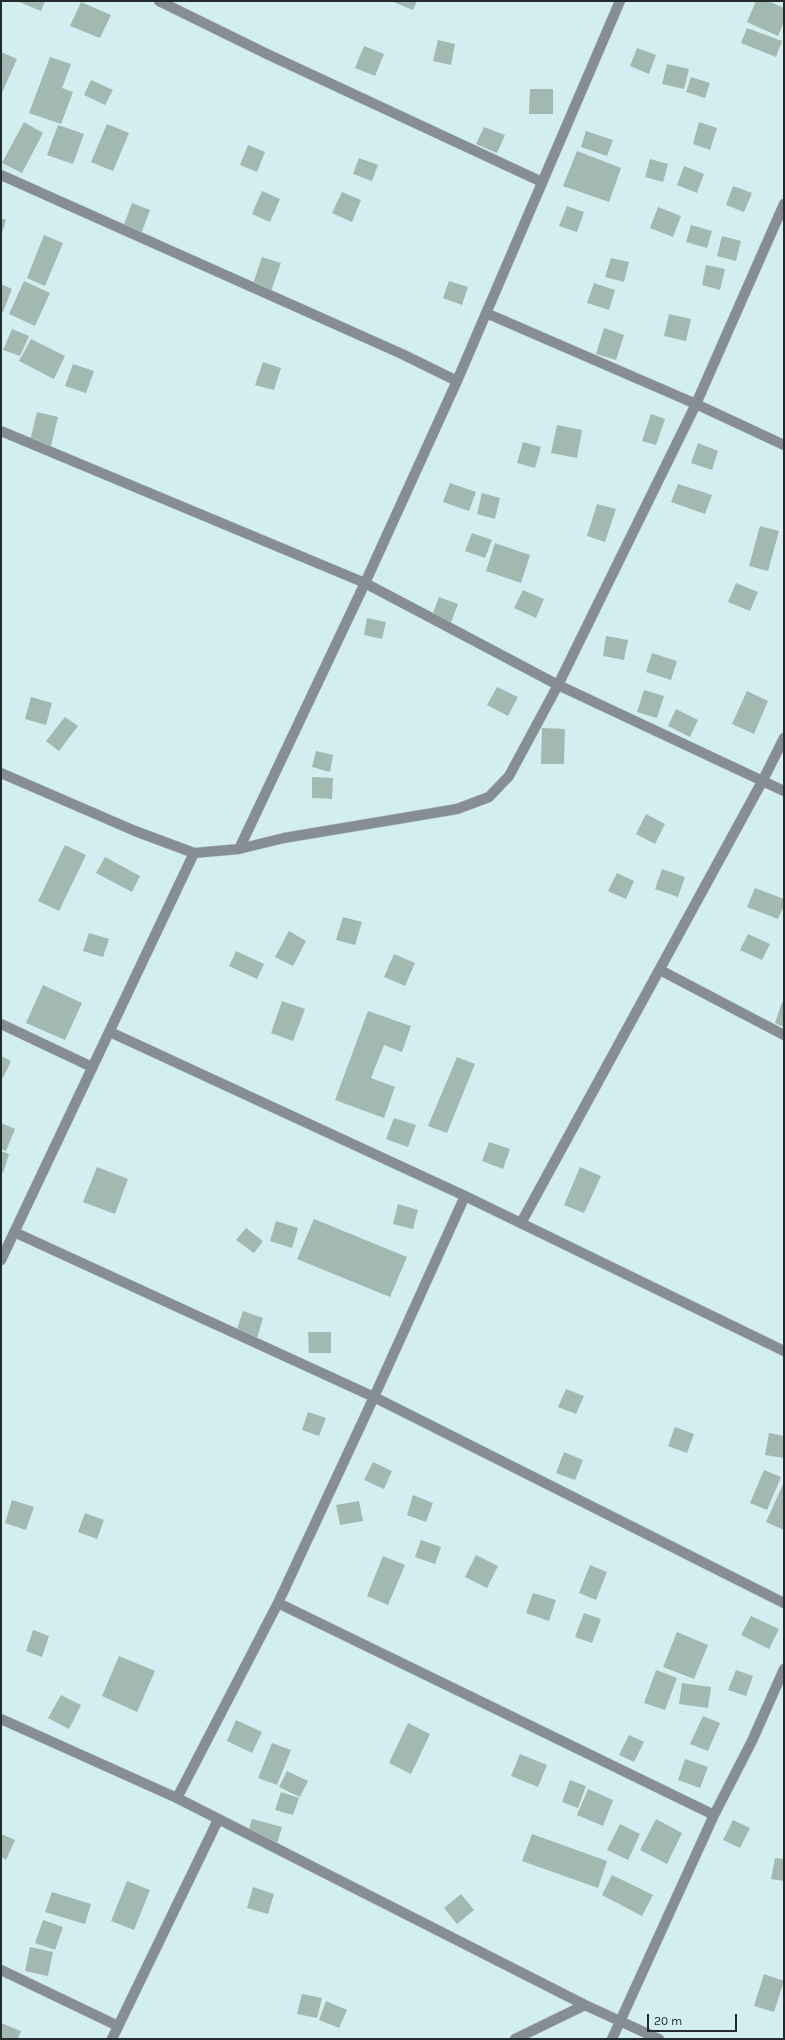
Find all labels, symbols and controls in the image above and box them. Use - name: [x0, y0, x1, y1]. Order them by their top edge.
- scale bar: [649, 2006, 739, 2032]
- text: 20 m: [654, 2014, 682, 2028]

